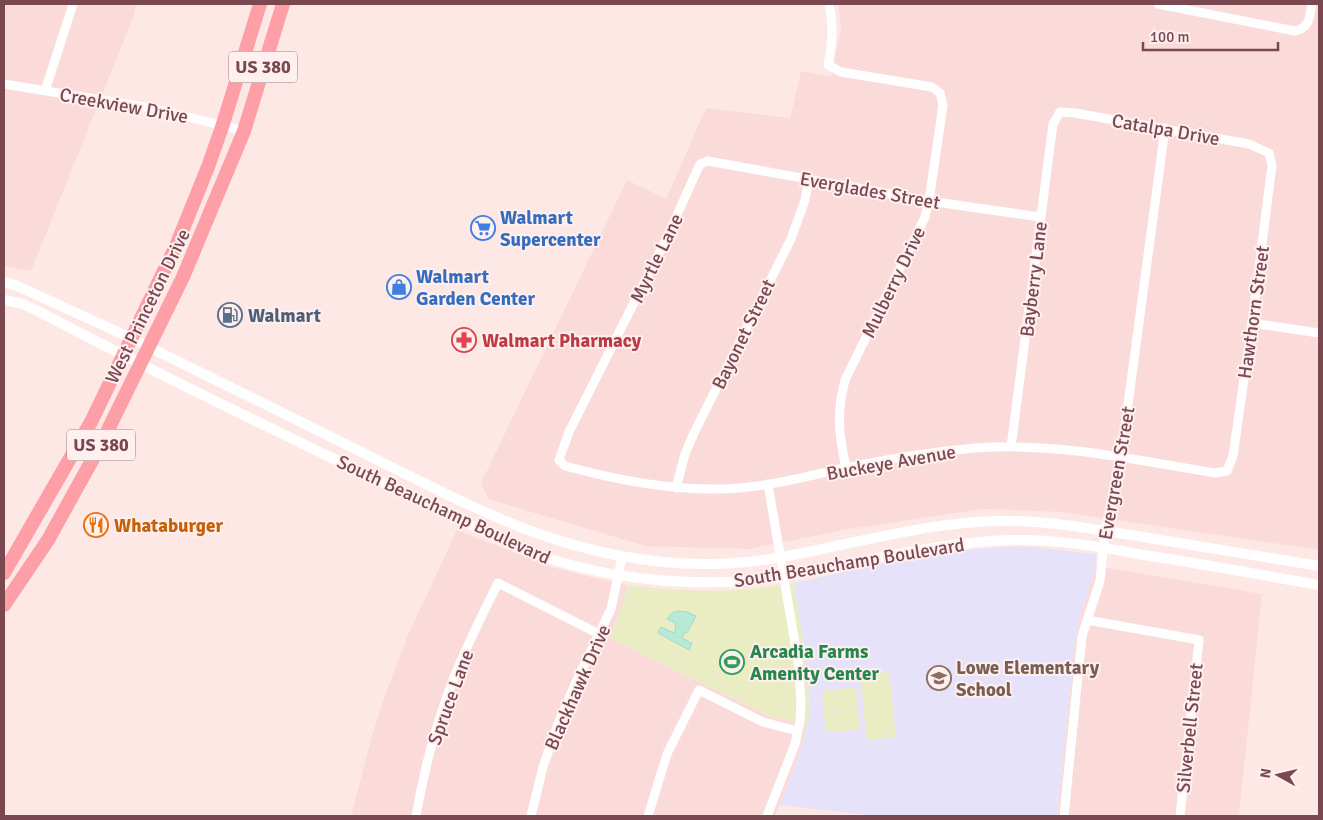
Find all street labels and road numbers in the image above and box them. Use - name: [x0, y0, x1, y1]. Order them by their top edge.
- road number: US 380: [229, 52, 297, 82]
- street label: Creekview Drive: [58, 83, 190, 129]
- street label: Catalpa Drive: [1110, 109, 1222, 151]
- street label: Everglades Street: [798, 167, 942, 215]
- street label: Myrtle Lane: [625, 210, 689, 307]
- street label: Bayberry Lane: [1015, 220, 1053, 338]
- street label: Mulberry Drive: [857, 223, 931, 342]
- street label: West Princeton Drive: [100, 225, 196, 388]
- street label: Hawthorn Street: [1233, 244, 1275, 380]
- street label: Bayonet Street: [707, 275, 781, 393]
- street label: Evergreen Street: [1093, 404, 1141, 542]
- road number: US 380: [67, 430, 135, 460]
- street label: Buckeye Avenue: [825, 440, 958, 486]
- street label: South Beauchamp Boulevard: [333, 450, 554, 570]
- street label: South Beauchamp Boulevard: [732, 533, 966, 593]
- street label: Blackhawk Drive: [540, 621, 616, 754]
- street label: Spruce Lane: [423, 646, 479, 748]
- street label: Silverbell Street: [1171, 662, 1209, 794]

